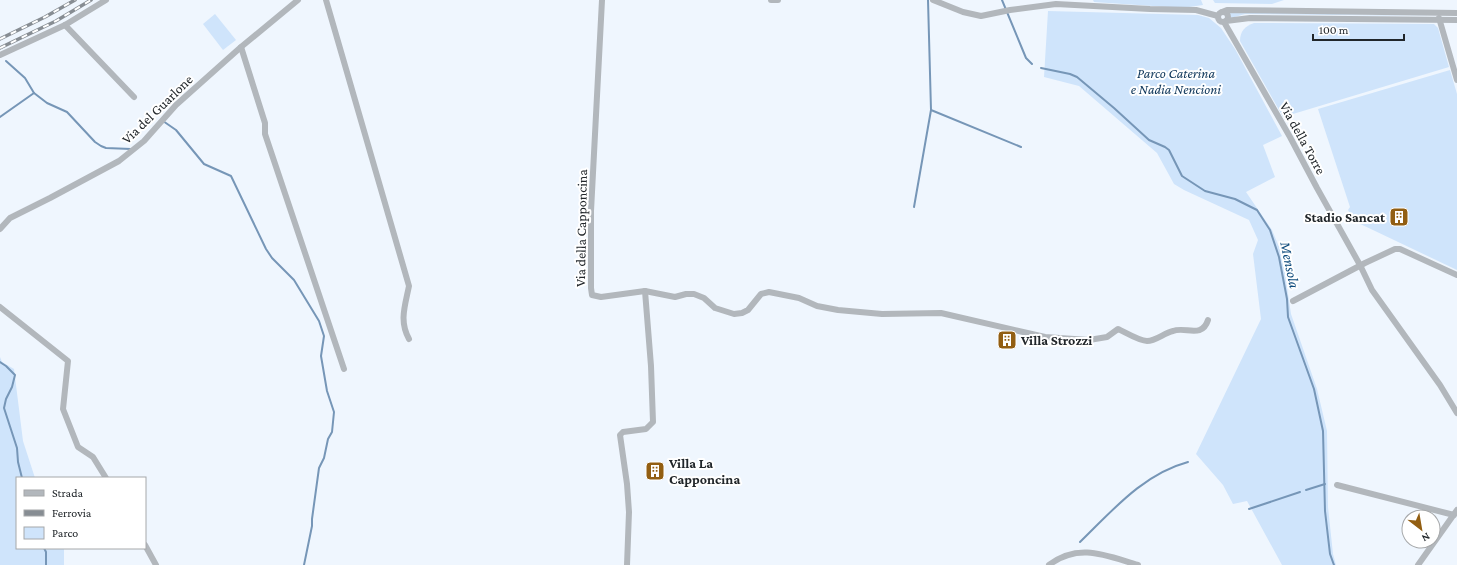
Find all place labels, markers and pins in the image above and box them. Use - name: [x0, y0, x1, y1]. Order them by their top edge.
- building icon: Stadio Sancat: [1388, 206, 1410, 228]
- place label: Stadio Sancat: [1305, 209, 1386, 225]
- building icon: Villa Strozzi: [996, 329, 1018, 351]
- place label: Villa Strozzi: [1020, 332, 1092, 348]
- place label: Villa La Capponcina: [668, 455, 740, 487]
- building icon: Villa La Capponcina: [644, 460, 666, 482]

